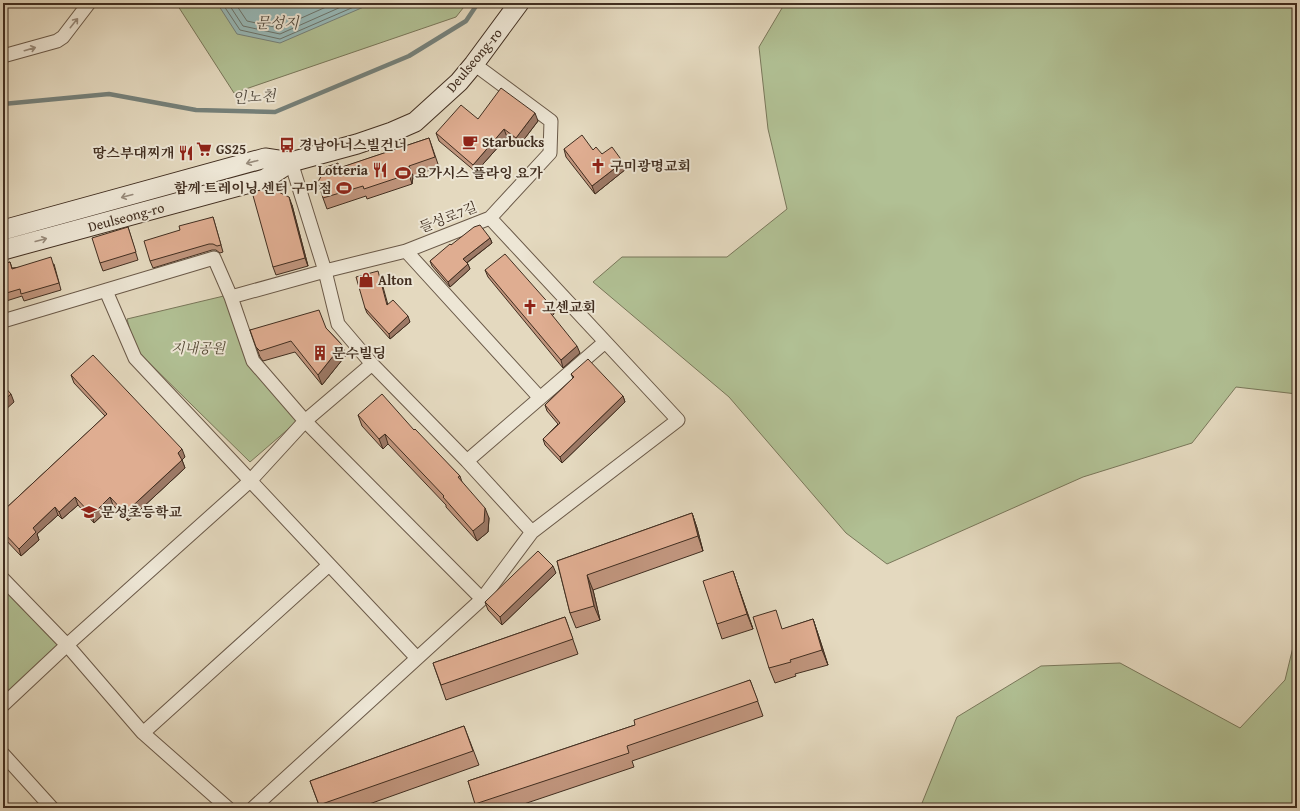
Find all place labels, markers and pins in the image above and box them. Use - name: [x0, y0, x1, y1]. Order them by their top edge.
- place label: Starbucks: [482, 132, 544, 152]
- cafe icon: Starbucks: [461, 133, 479, 151]
- place label: 경남아너스빌건너: [299, 135, 407, 155]
- bus stop icon: 경남아너스빌건너: [278, 136, 296, 154]
- place label: GS25: [216, 139, 246, 159]
- supermarket icon: GS25: [195, 140, 213, 158]
- place label: 땅스부대찌개: [93, 143, 174, 163]
- restaurant icon: 땅스부대찌개: [177, 144, 195, 162]
- place label: 구미광명교회: [610, 156, 691, 176]
- church icon: 구미광명교회: [589, 157, 607, 175]
- place label: Lotteria: [318, 160, 369, 180]
- restaurant icon: Lotteria: [371, 161, 389, 179]
- place label: 요가시스 플라잉 요가: [415, 163, 543, 183]
- sports icon: 요가시스 플라잉 요가: [394, 164, 412, 182]
- place label: 함께 트레이닝 센터 구미점: [174, 178, 332, 198]
- sports icon: 함께 트레이닝 센터 구미점: [335, 179, 353, 197]
- place label: Alton: [378, 270, 413, 290]
- shop icon: Alton: [357, 271, 375, 289]
- place label: 고센교회: [542, 297, 596, 317]
- church icon: 고센교회: [521, 298, 539, 316]
- place label: 문수빌딩: [332, 343, 386, 363]
- building icon: 문수빌딩: [311, 344, 329, 362]
- place label: 문성초등학교: [101, 502, 183, 522]
- school or university icon: 문성초등학교: [80, 503, 98, 521]

